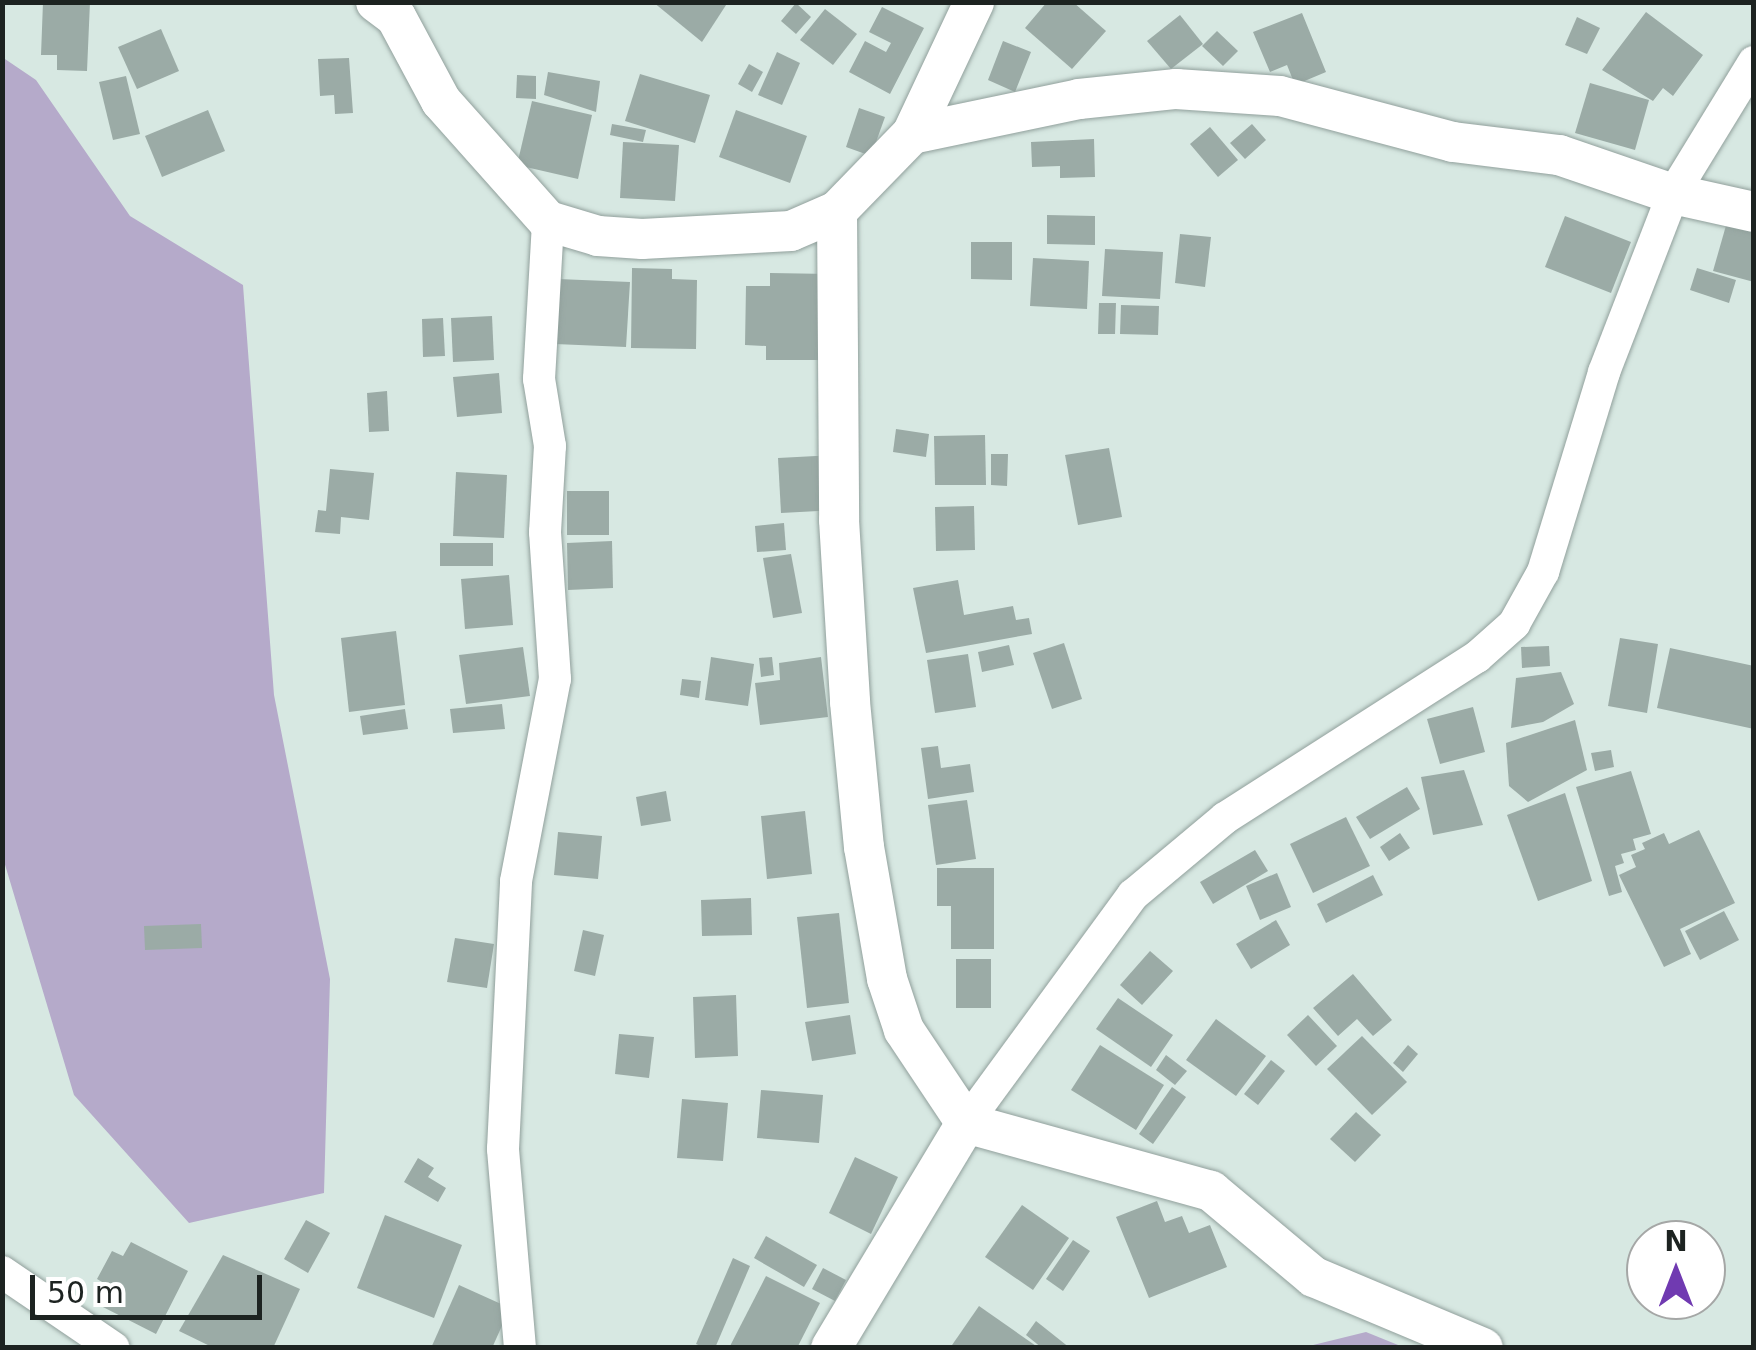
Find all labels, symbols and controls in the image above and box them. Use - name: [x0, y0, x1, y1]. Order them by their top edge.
- north arrow: [1626, 1220, 1726, 1320]
- text: N: [1664, 1225, 1688, 1258]
- scale bar: [35, 1255, 268, 1317]
- text: 50 m: [47, 1275, 124, 1310]

